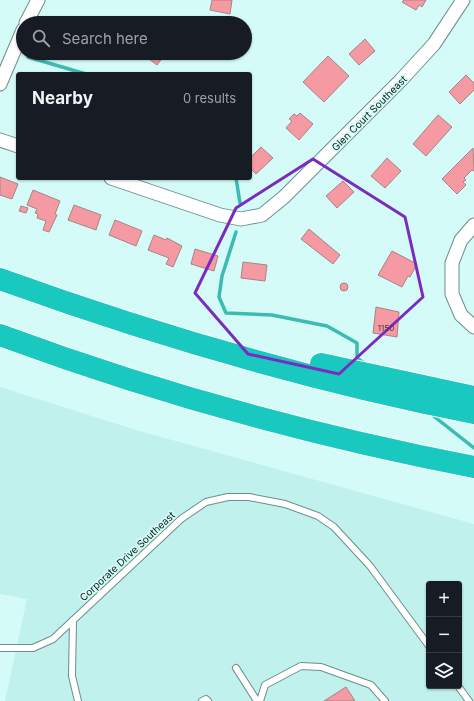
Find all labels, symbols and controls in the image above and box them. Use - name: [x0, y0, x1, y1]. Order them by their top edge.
- search box: [16, 16, 252, 60]
- icon: search: [30, 27, 52, 49]
- text: Search here: [62, 29, 148, 48]
- street label: Glen Court Southeast: [329, 72, 410, 153]
- text: Nearby: [32, 88, 93, 108]
- text: 0 results: [183, 90, 236, 106]
- house number: 1150: [378, 323, 394, 333]
- street label: Corporate Drive Southeast: [77, 508, 178, 603]
- map controls: [426, 581, 462, 689]
- button: +: [426, 581, 462, 617]
- button: −: [426, 617, 462, 653]
- button: layers: [426, 653, 462, 689]

